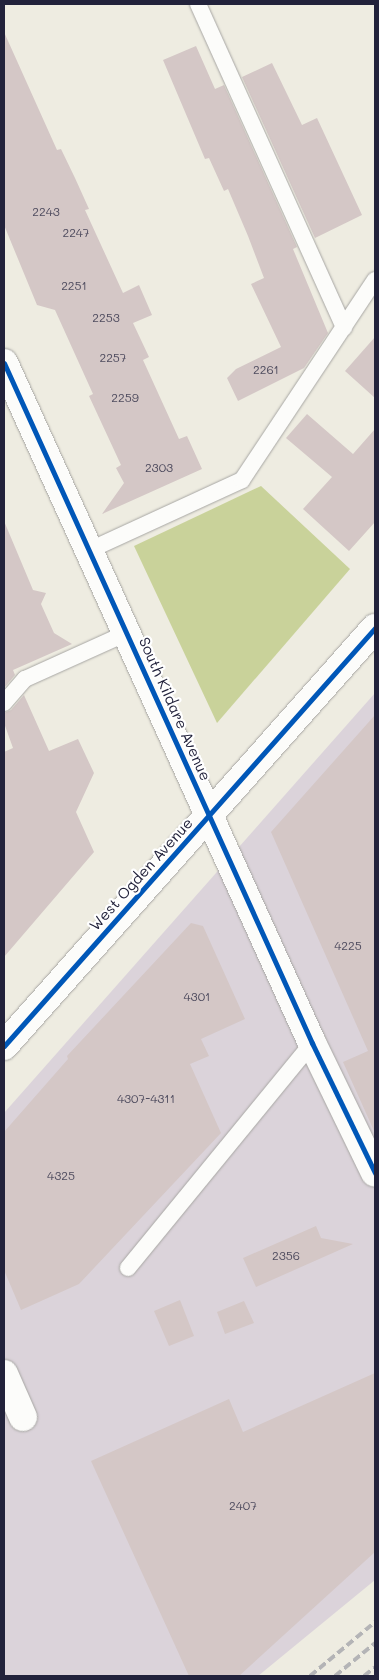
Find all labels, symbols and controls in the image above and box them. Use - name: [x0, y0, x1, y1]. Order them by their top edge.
- house number: 2243: [32, 205, 60, 219]
- house number: 2247: [62, 226, 90, 240]
- house number: 2251: [61, 279, 87, 293]
- house number: 2253: [92, 311, 120, 325]
- house number: 2257: [99, 351, 127, 365]
- house number: 2261: [253, 363, 279, 377]
- house number: 2259: [111, 391, 139, 405]
- house number: 2303: [145, 461, 173, 475]
- street label: South Kildare Avenue: [135, 634, 215, 784]
- street label: West Ogden Avenue: [86, 814, 196, 934]
- house number: 4225: [334, 939, 362, 953]
- house number: 4301: [184, 990, 210, 1004]
- house number: 4307-4311: [117, 1092, 175, 1106]
- house number: 4325: [47, 1169, 75, 1183]
- house number: 2356: [272, 1249, 300, 1263]
- house number: 2407: [229, 1499, 257, 1513]

